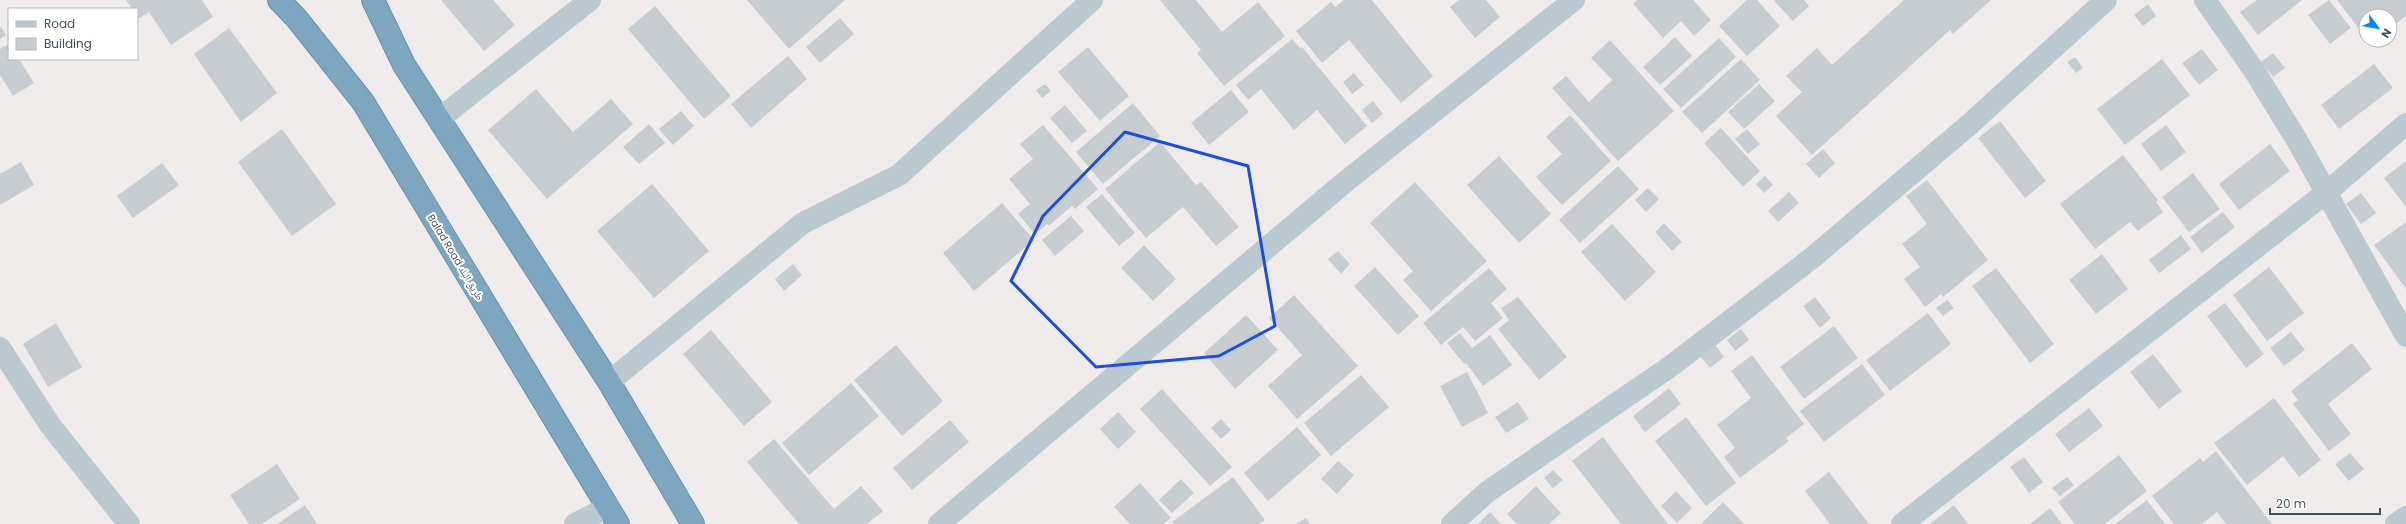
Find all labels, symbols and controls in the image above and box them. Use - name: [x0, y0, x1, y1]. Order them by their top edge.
- legend: [8, 8, 138, 60]
- north arrow: [2358, 8, 2398, 48]
- text: Road: [44, 15, 75, 32]
- text: N: [2378, 26, 2395, 41]
- text: Building: [44, 35, 92, 52]
- street label: Balad Road طريق البلد: [424, 211, 487, 303]
- scale bar: [2270, 490, 2380, 516]
- text: 20 m: [2276, 495, 2306, 512]

